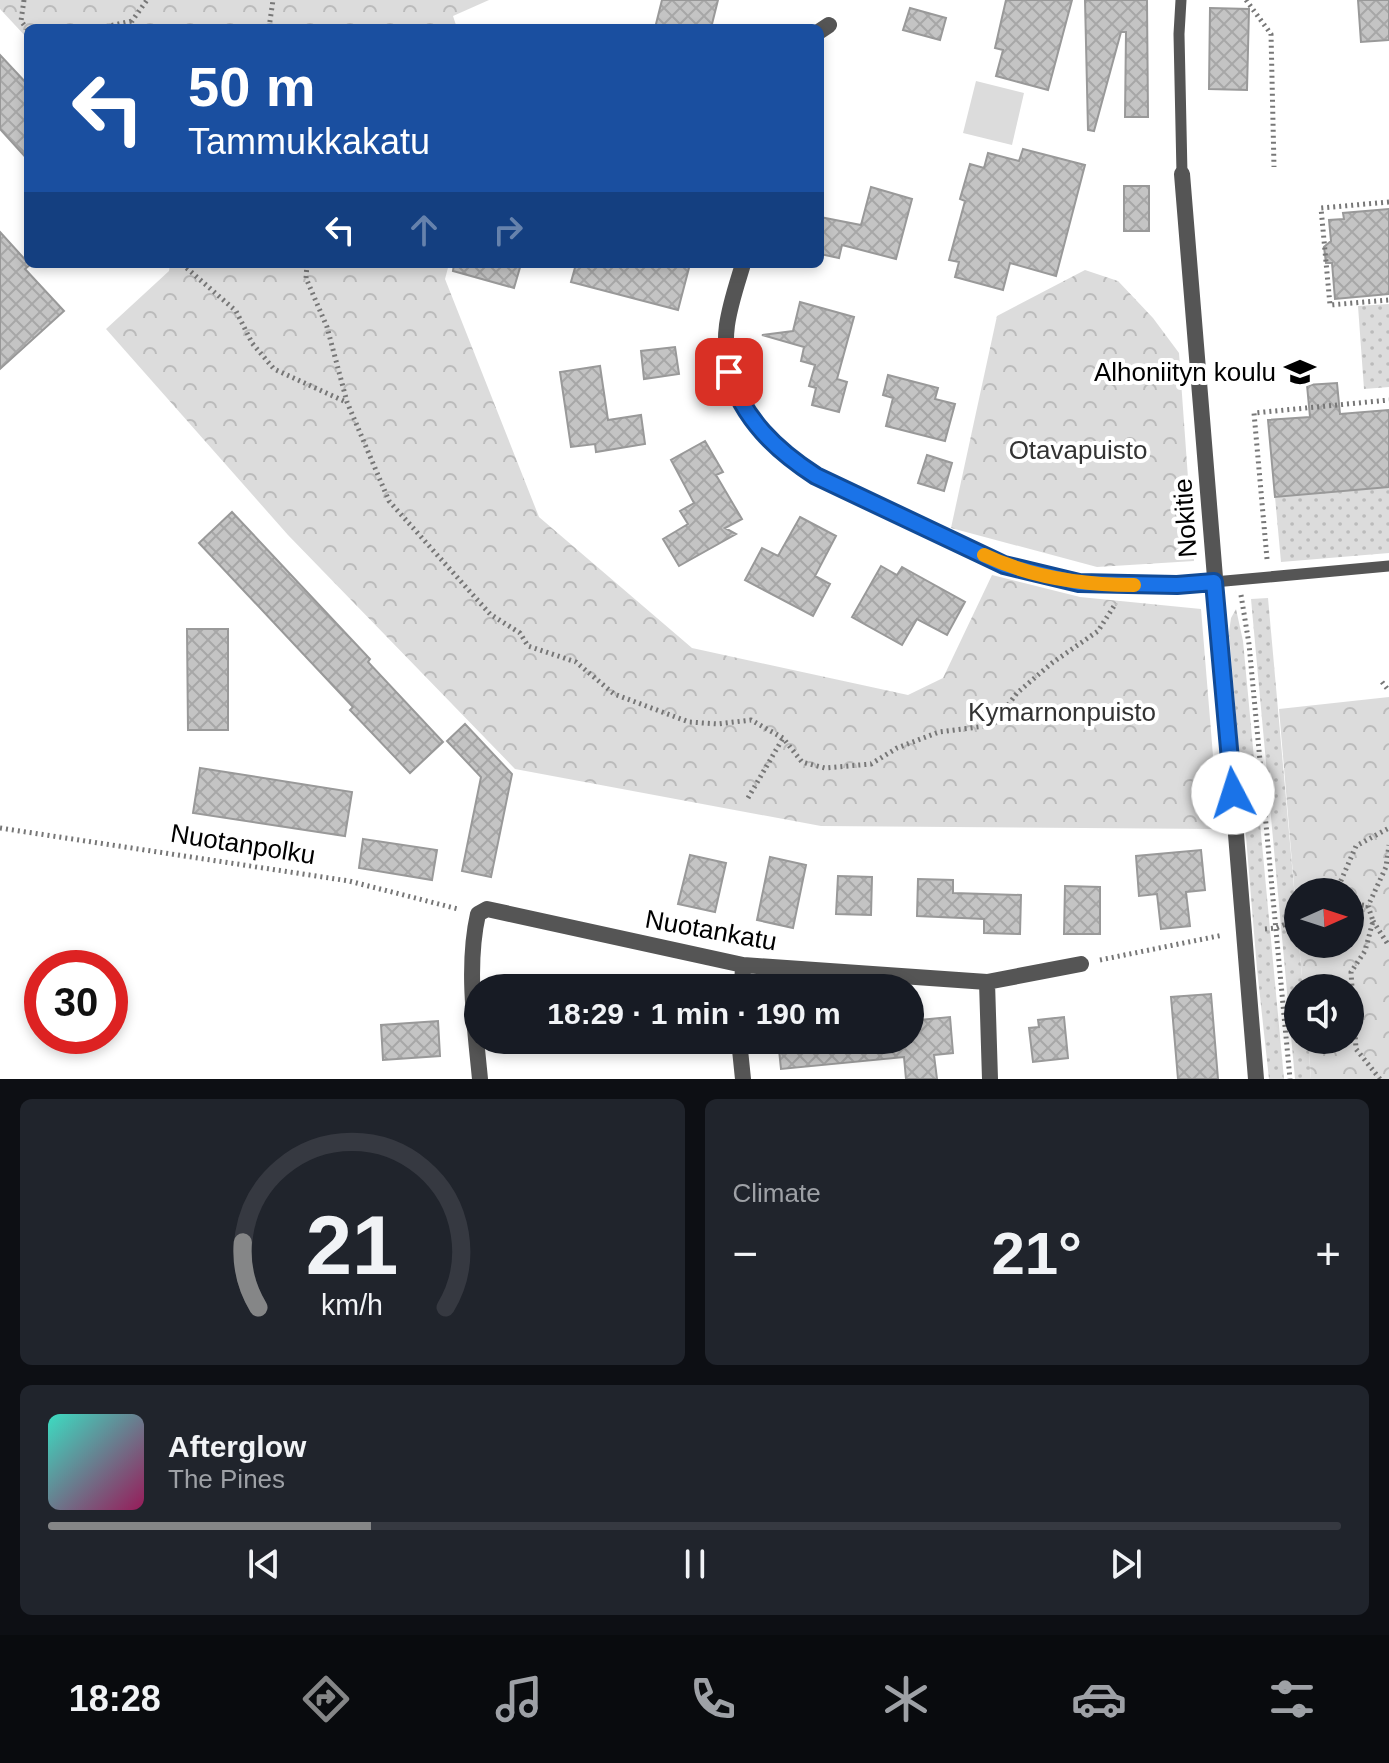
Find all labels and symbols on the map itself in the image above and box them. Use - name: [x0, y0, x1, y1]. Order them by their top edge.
- pin: [695, 338, 763, 406]
- school or university icon: Alhoniityn koulu: [1283, 355, 1317, 389]
- place label: Alhoniityn koulu: [1094, 357, 1276, 387]
- park label: Otavapuisto: [1009, 435, 1147, 465]
- street label: Nokitie: [1167, 477, 1203, 559]
- park label: Kymarnonpuisto: [968, 697, 1156, 727]
- position arrow: [1191, 751, 1275, 835]
- street label: Nuotanpolku: [169, 818, 317, 870]
- north arrow: [1284, 878, 1364, 958]
- street label: Nuotankatu: [643, 904, 779, 956]
- speed limit sign: 30: [24, 950, 128, 1054]

